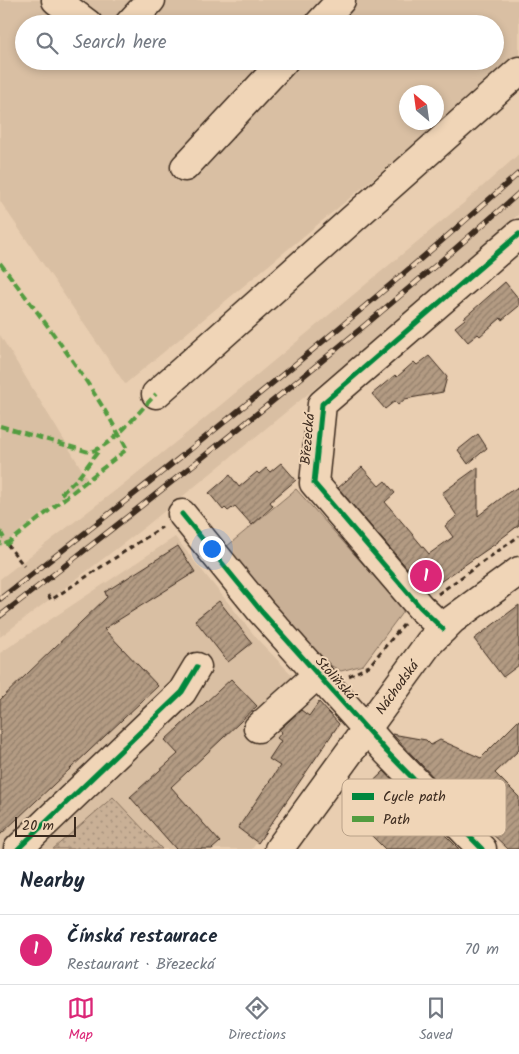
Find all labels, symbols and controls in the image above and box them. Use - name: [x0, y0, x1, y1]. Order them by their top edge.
- search box: [15, 15, 504, 70]
- text: Search here: [73, 28, 167, 58]
- icon: search: [33, 29, 61, 57]
- north arrow: [399, 85, 444, 130]
- street label: Březecká: [295, 411, 321, 466]
- your location: [199, 536, 225, 562]
- pin: 1: [410, 557, 442, 595]
- street label: Stoliňská: [310, 652, 362, 707]
- street label: Náchodská: [370, 655, 426, 720]
- legend: [342, 779, 506, 836]
- text: Cycle path: [383, 786, 446, 808]
- text: Path: [383, 809, 410, 831]
- scale bar: [15, 814, 76, 837]
- text: 20 m: [22, 815, 54, 837]
- text: Nearby: [20, 865, 85, 898]
- text: Čínská restaurace: [67, 922, 217, 952]
- text: 1: [34, 937, 38, 962]
- text: 70 m: [464, 937, 499, 962]
- text: Restaurant · Březecká: [67, 952, 215, 977]
- tab: Map: [67, 994, 95, 1046]
- tab: Directions: [228, 994, 286, 1046]
- tab: Saved: [419, 994, 452, 1046]

